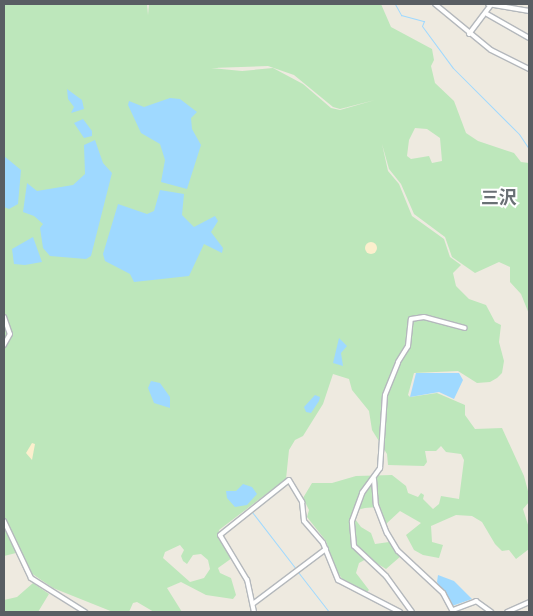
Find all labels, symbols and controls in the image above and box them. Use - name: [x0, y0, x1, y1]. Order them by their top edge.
- district label: 三沢: [481, 186, 517, 208]

